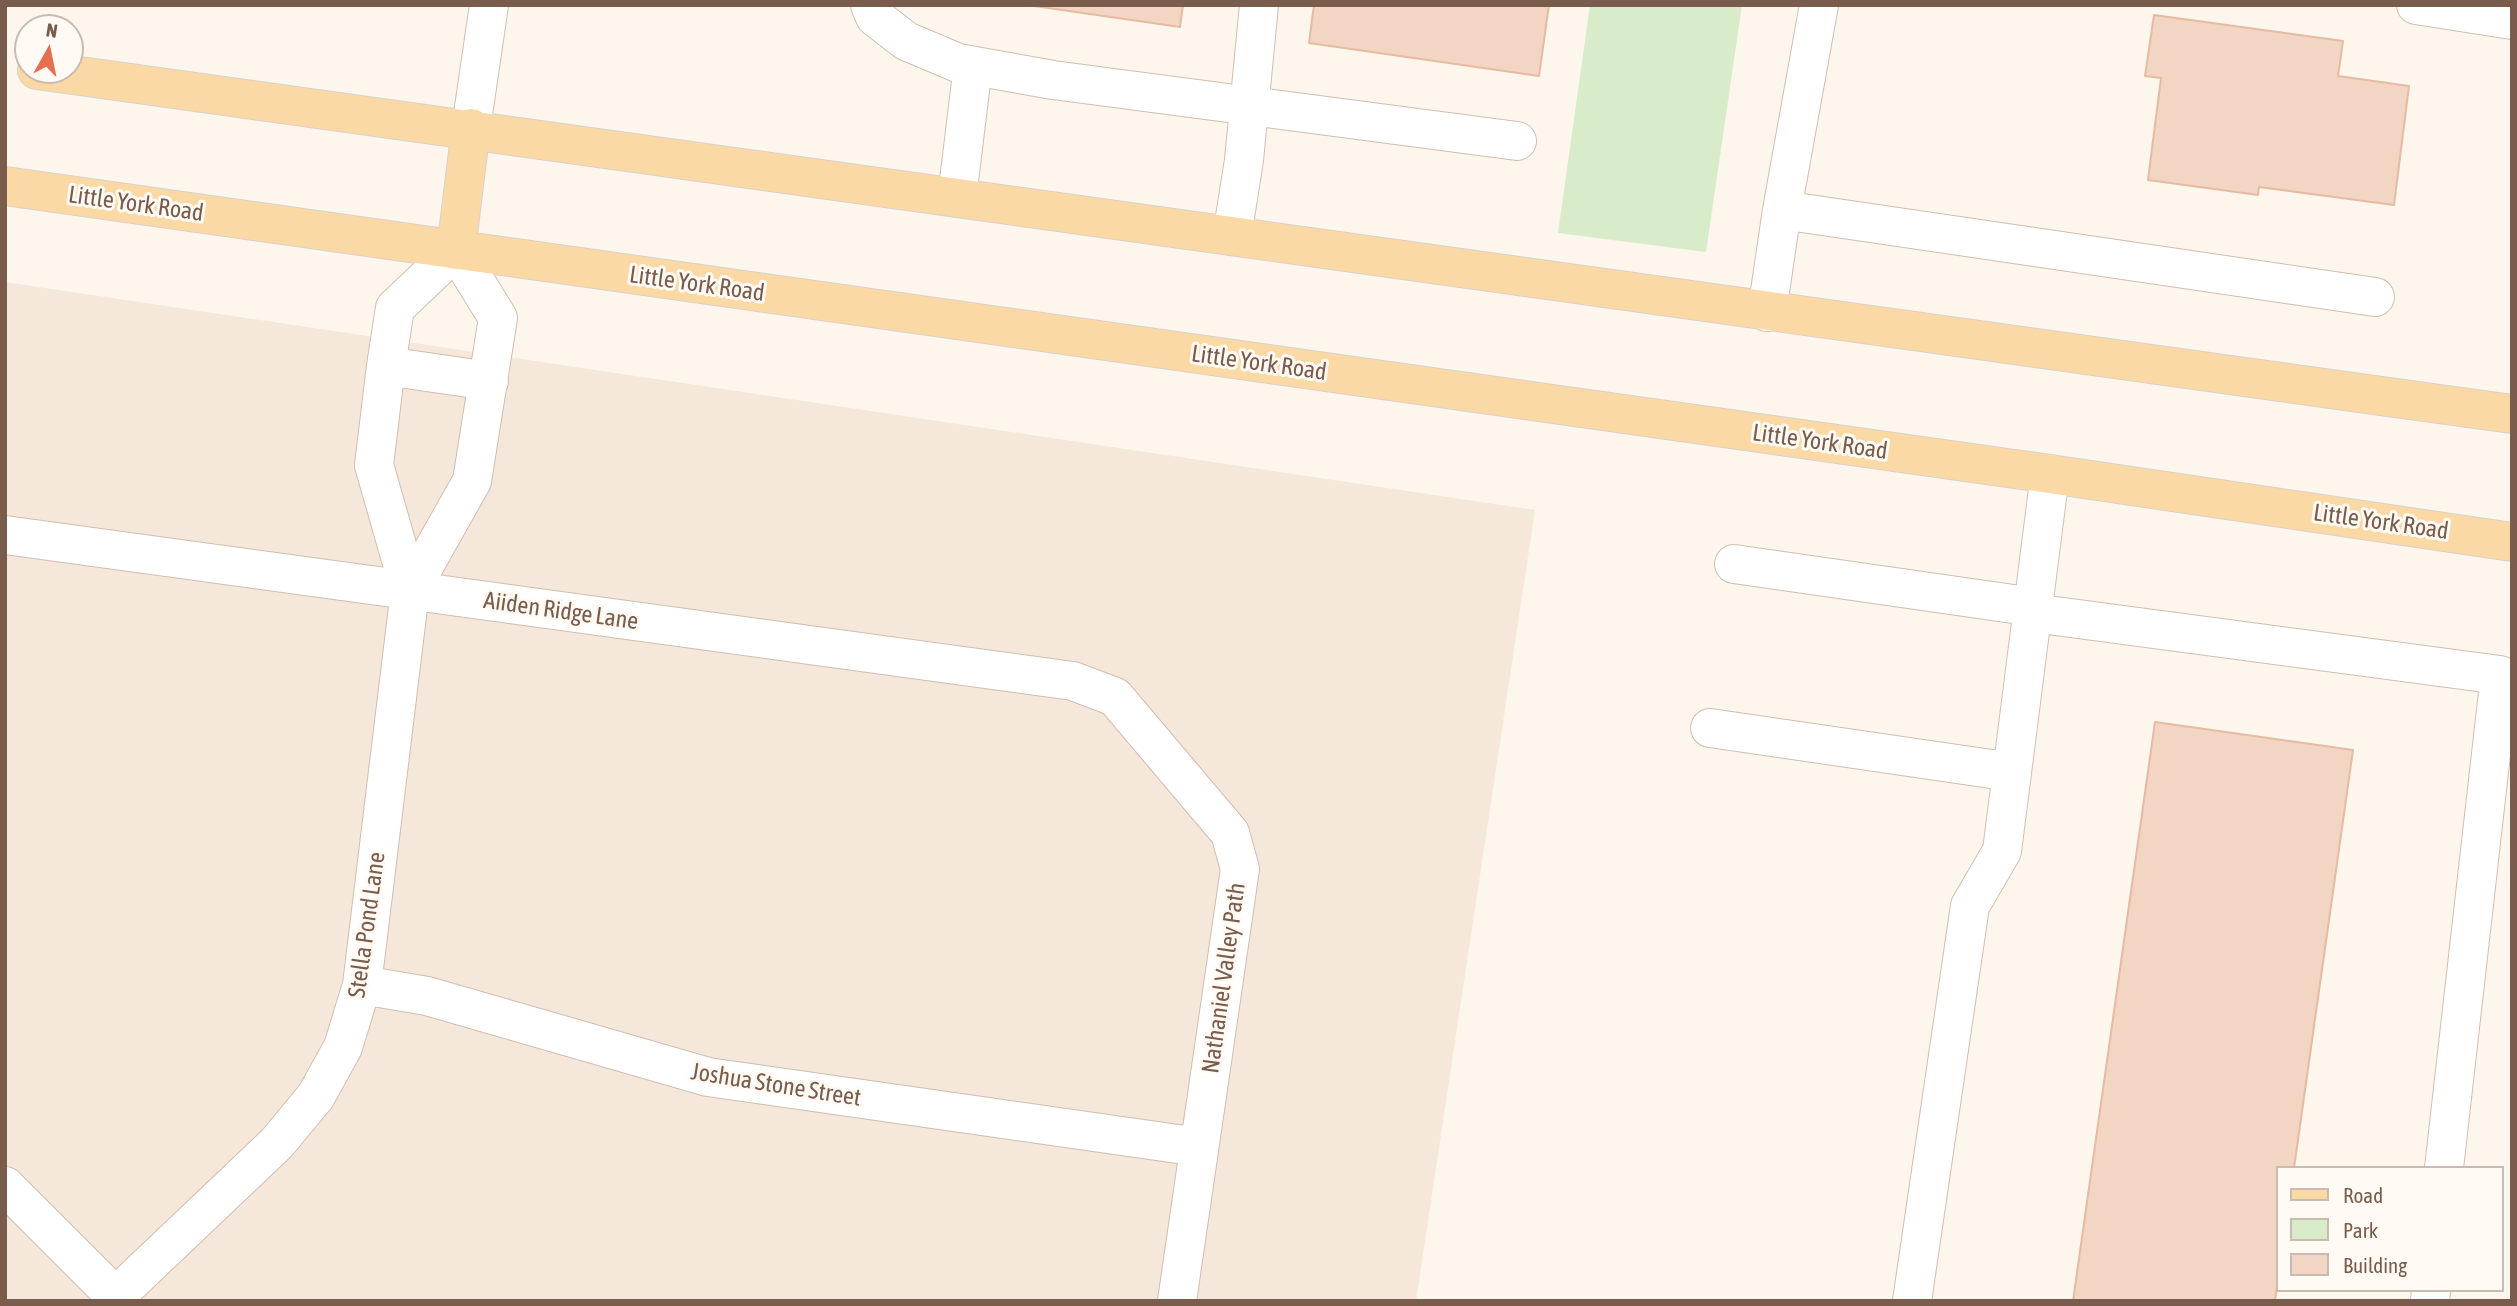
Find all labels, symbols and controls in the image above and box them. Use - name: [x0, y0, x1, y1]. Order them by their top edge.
- north arrow: [14, 14, 84, 84]
- text: N: [45, 18, 59, 42]
- street label: Little York Road: [67, 180, 205, 228]
- street label: Little York Road: [628, 260, 766, 308]
- street label: Little York Road: [1190, 339, 1328, 387]
- street label: Little York Road: [1751, 418, 1889, 466]
- street label: Little York Road: [2312, 498, 2450, 546]
- street label: Aiiden Ridge Lane: [482, 586, 640, 636]
- street label: Stella Pond Lane: [343, 850, 391, 1000]
- street label: Nathaniel Valley Path: [1196, 881, 1252, 1075]
- street label: Joshua Stone Street: [689, 1057, 863, 1113]
- legend: [2276, 1166, 2503, 1292]
- text: Road: [2343, 1183, 2383, 1207]
- text: Park: [2343, 1218, 2378, 1242]
- text: Building: [2343, 1253, 2407, 1277]

